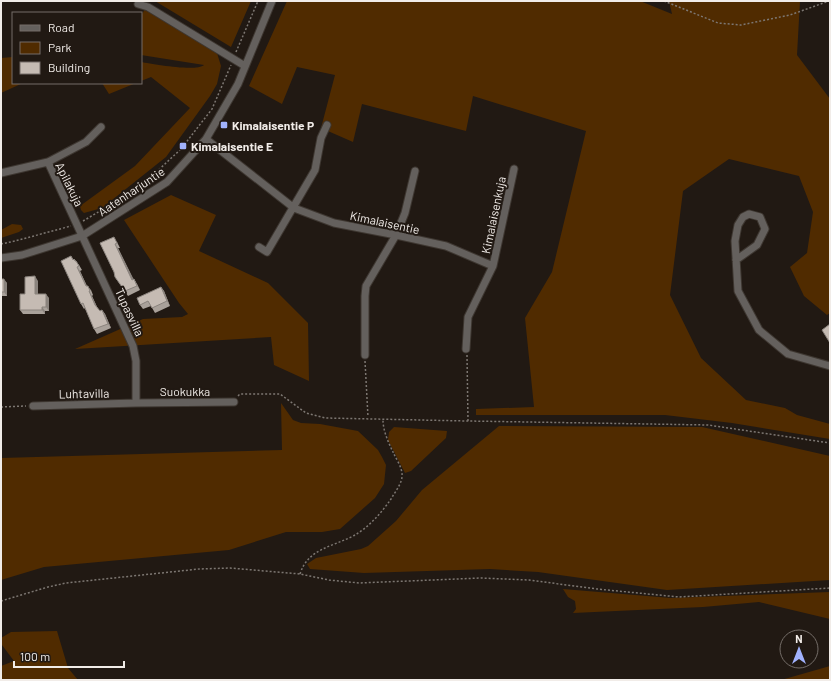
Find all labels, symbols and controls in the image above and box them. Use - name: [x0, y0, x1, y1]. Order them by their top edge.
- legend: [12, 12, 142, 84]
- text: Road: [48, 20, 75, 34]
- text: Park: [48, 40, 72, 54]
- text: Building: [48, 60, 90, 74]
- place label: Kimalaisentie P: [232, 118, 314, 132]
- marker: Kimalaisentie P: [219, 120, 229, 130]
- place label: Kimalaisentie E: [191, 139, 273, 153]
- marker: Kimalaisentie E: [178, 141, 188, 151]
- street label: Apilakuja: [53, 160, 87, 208]
- street label: Aatenharjuntie: [95, 164, 167, 218]
- street label: Kimalaisenkuja: [478, 175, 508, 255]
- street label: Kimalaisentie: [349, 208, 421, 236]
- street label: Tupasvilla: [113, 286, 147, 338]
- street label: Suokukka: [160, 384, 210, 398]
- street label: Luhtavilla: [59, 386, 109, 400]
- north arrow: [779, 629, 819, 669]
- text: N: [795, 632, 803, 645]
- scale bar: [14, 643, 124, 669]
- text: 100 m: [20, 649, 50, 663]

